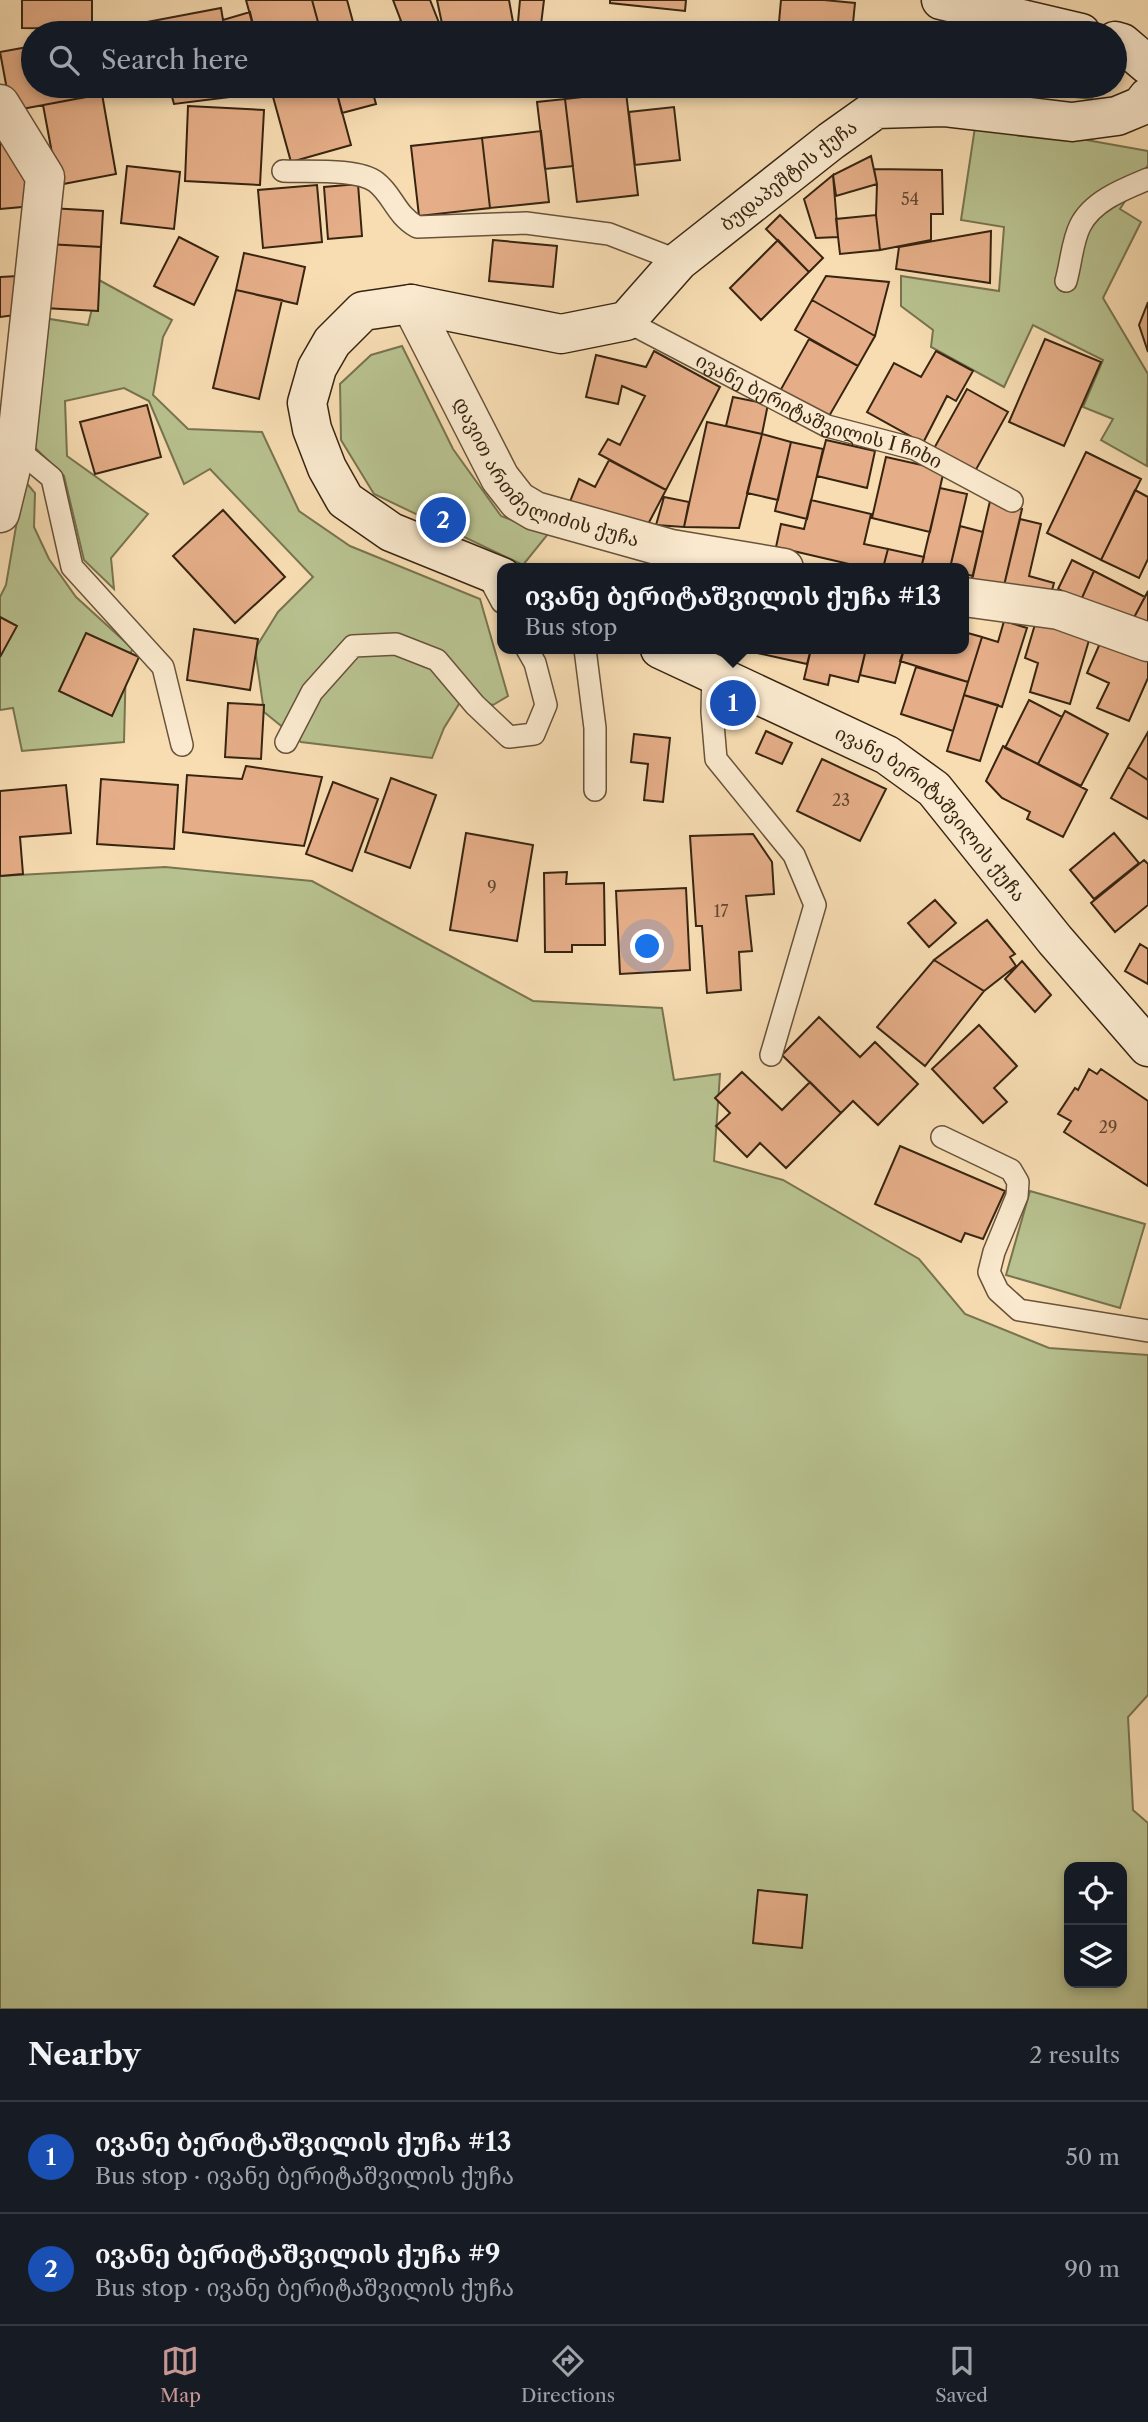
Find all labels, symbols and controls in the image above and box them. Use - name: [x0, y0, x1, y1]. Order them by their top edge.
- search box: [21, 21, 1127, 98]
- icon: search: [45, 41, 83, 79]
- text: Search here: [101, 44, 248, 76]
- street label: ბუდაპეშტის ქუჩა: [716, 115, 861, 236]
- house number: 54: [901, 189, 919, 209]
- street label: ივანე ბერიტაშვილის I ჩიხი: [692, 348, 946, 473]
- street label: დავით ართმელიძის ქუჩა: [449, 393, 642, 551]
- pin: 2: [420, 494, 466, 546]
- popup: [497, 563, 969, 654]
- text: ივანე ბერიტაშვილის ქუჩა #13: [525, 580, 941, 612]
- text: Bus stop: [525, 613, 617, 641]
- pin: 1: [710, 677, 756, 729]
- street label: ივანე ბერიტაშვილის ქუჩა: [832, 721, 1031, 906]
- house number: 23: [832, 790, 850, 810]
- house number: 9: [487, 877, 497, 897]
- house number: 17: [714, 901, 728, 921]
- your location: [630, 929, 664, 963]
- house number: 29: [1099, 1117, 1117, 1137]
- map controls: [1064, 1862, 1127, 1988]
- button: locate: [1064, 1862, 1127, 1925]
- button: layers: [1064, 1925, 1127, 1988]
- text: Nearby: [28, 2036, 141, 2073]
- text: 2 results: [1029, 2041, 1120, 2069]
- text: ივანე ბერიტაშვილის ქუჩა #13: [95, 2126, 511, 2158]
- text: 1: [46, 2143, 56, 2171]
- text: 50 m: [1065, 2143, 1120, 2171]
- text: Bus stop · ივანე ბერიტაშვილის ქუჩა: [95, 2162, 514, 2190]
- text: ივანე ბერიტაშვილის ქუჩა #9: [95, 2238, 501, 2270]
- text: 2: [44, 2255, 58, 2283]
- text: 90 m: [1064, 2255, 1120, 2283]
- text: Bus stop · ივანე ბერიტაშვილის ქუჩა: [95, 2274, 514, 2302]
- tab: Map: [160, 2342, 201, 2407]
- tab: Directions: [521, 2342, 615, 2407]
- tab: Saved: [935, 2342, 988, 2407]

